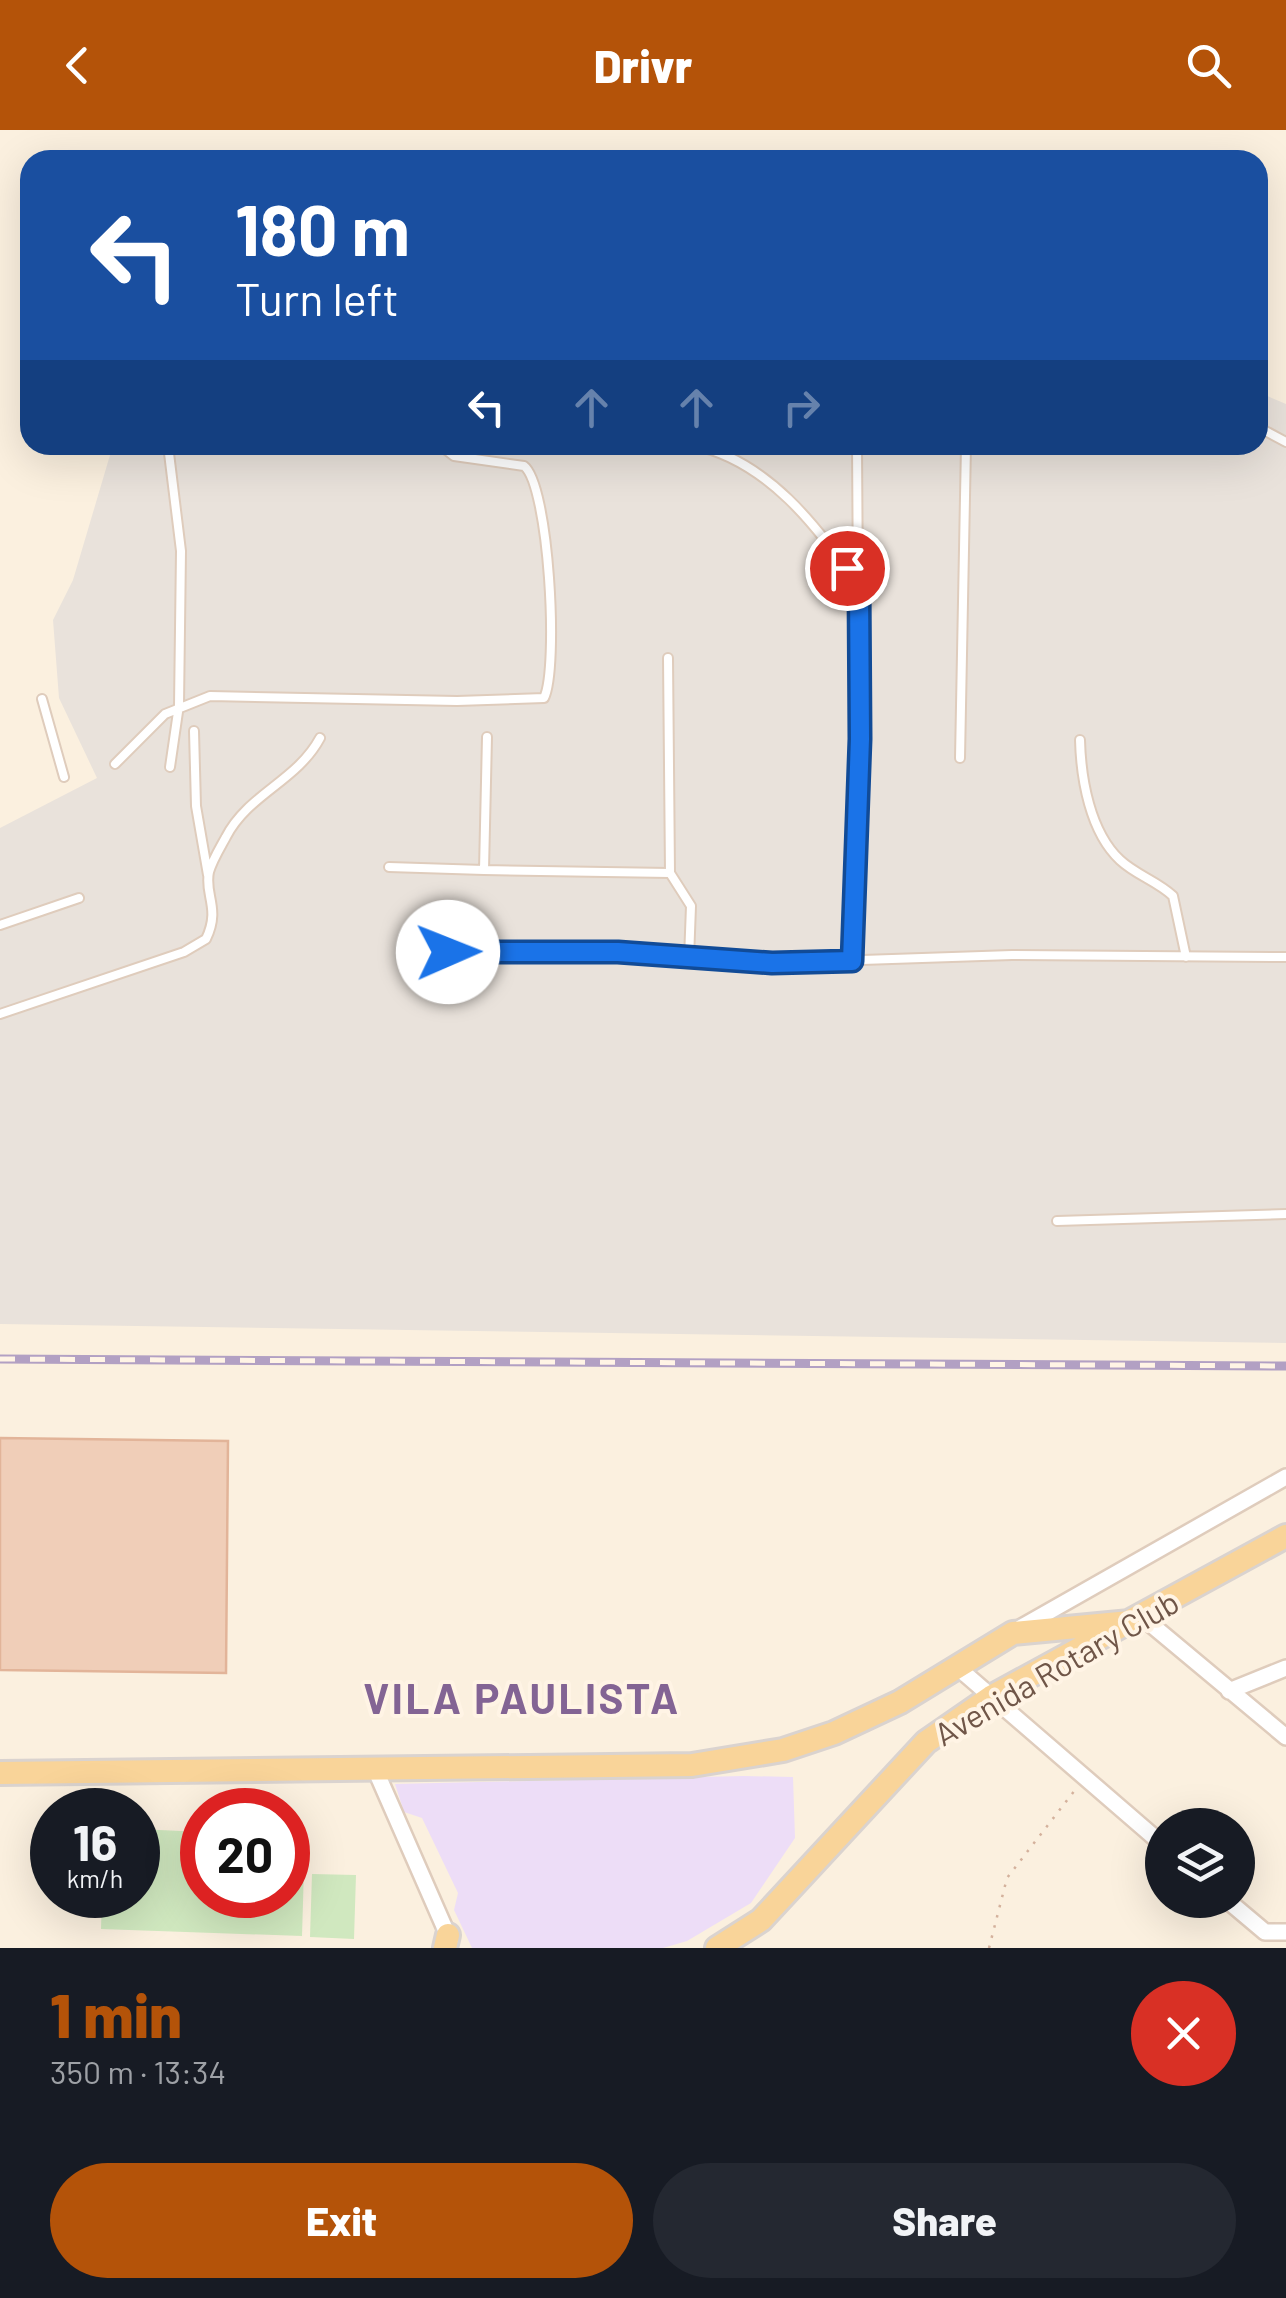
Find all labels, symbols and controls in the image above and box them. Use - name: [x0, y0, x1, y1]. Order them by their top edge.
- icon: back: [50, 38, 105, 93]
- text: Drivr: [594, 38, 692, 92]
- icon: search: [1181, 38, 1236, 93]
- text: 180 m: [235, 186, 410, 270]
- icon: left: [70, 190, 200, 320]
- text: Turn left: [235, 271, 399, 325]
- icon: left: [459, 380, 514, 435]
- icon: ahead: [564, 380, 619, 435]
- icon: ahead: [669, 380, 724, 435]
- icon: right: [774, 380, 829, 435]
- pin: [805, 526, 890, 611]
- icon: arrive: [820, 541, 875, 596]
- position arrow: [396, 900, 500, 1004]
- street label: Avenida Rotary Club: [927, 1582, 1185, 1752]
- district label: VILA PAULISTA: [363, 1672, 681, 1722]
- speed limit sign: 20: [180, 1788, 310, 1918]
- map controls: [1145, 1808, 1255, 1918]
- button: layers: [1145, 1808, 1255, 1918]
- text: 16: [73, 1811, 117, 1871]
- text: km/h: [67, 1863, 123, 1893]
- text: 1 min: [50, 1978, 182, 2050]
- button: close: [1131, 1981, 1236, 2086]
- text: 350 m · 13:34: [50, 2052, 226, 2090]
- button: Exit: [50, 2163, 633, 2278]
- button: Share: [653, 2163, 1236, 2278]

